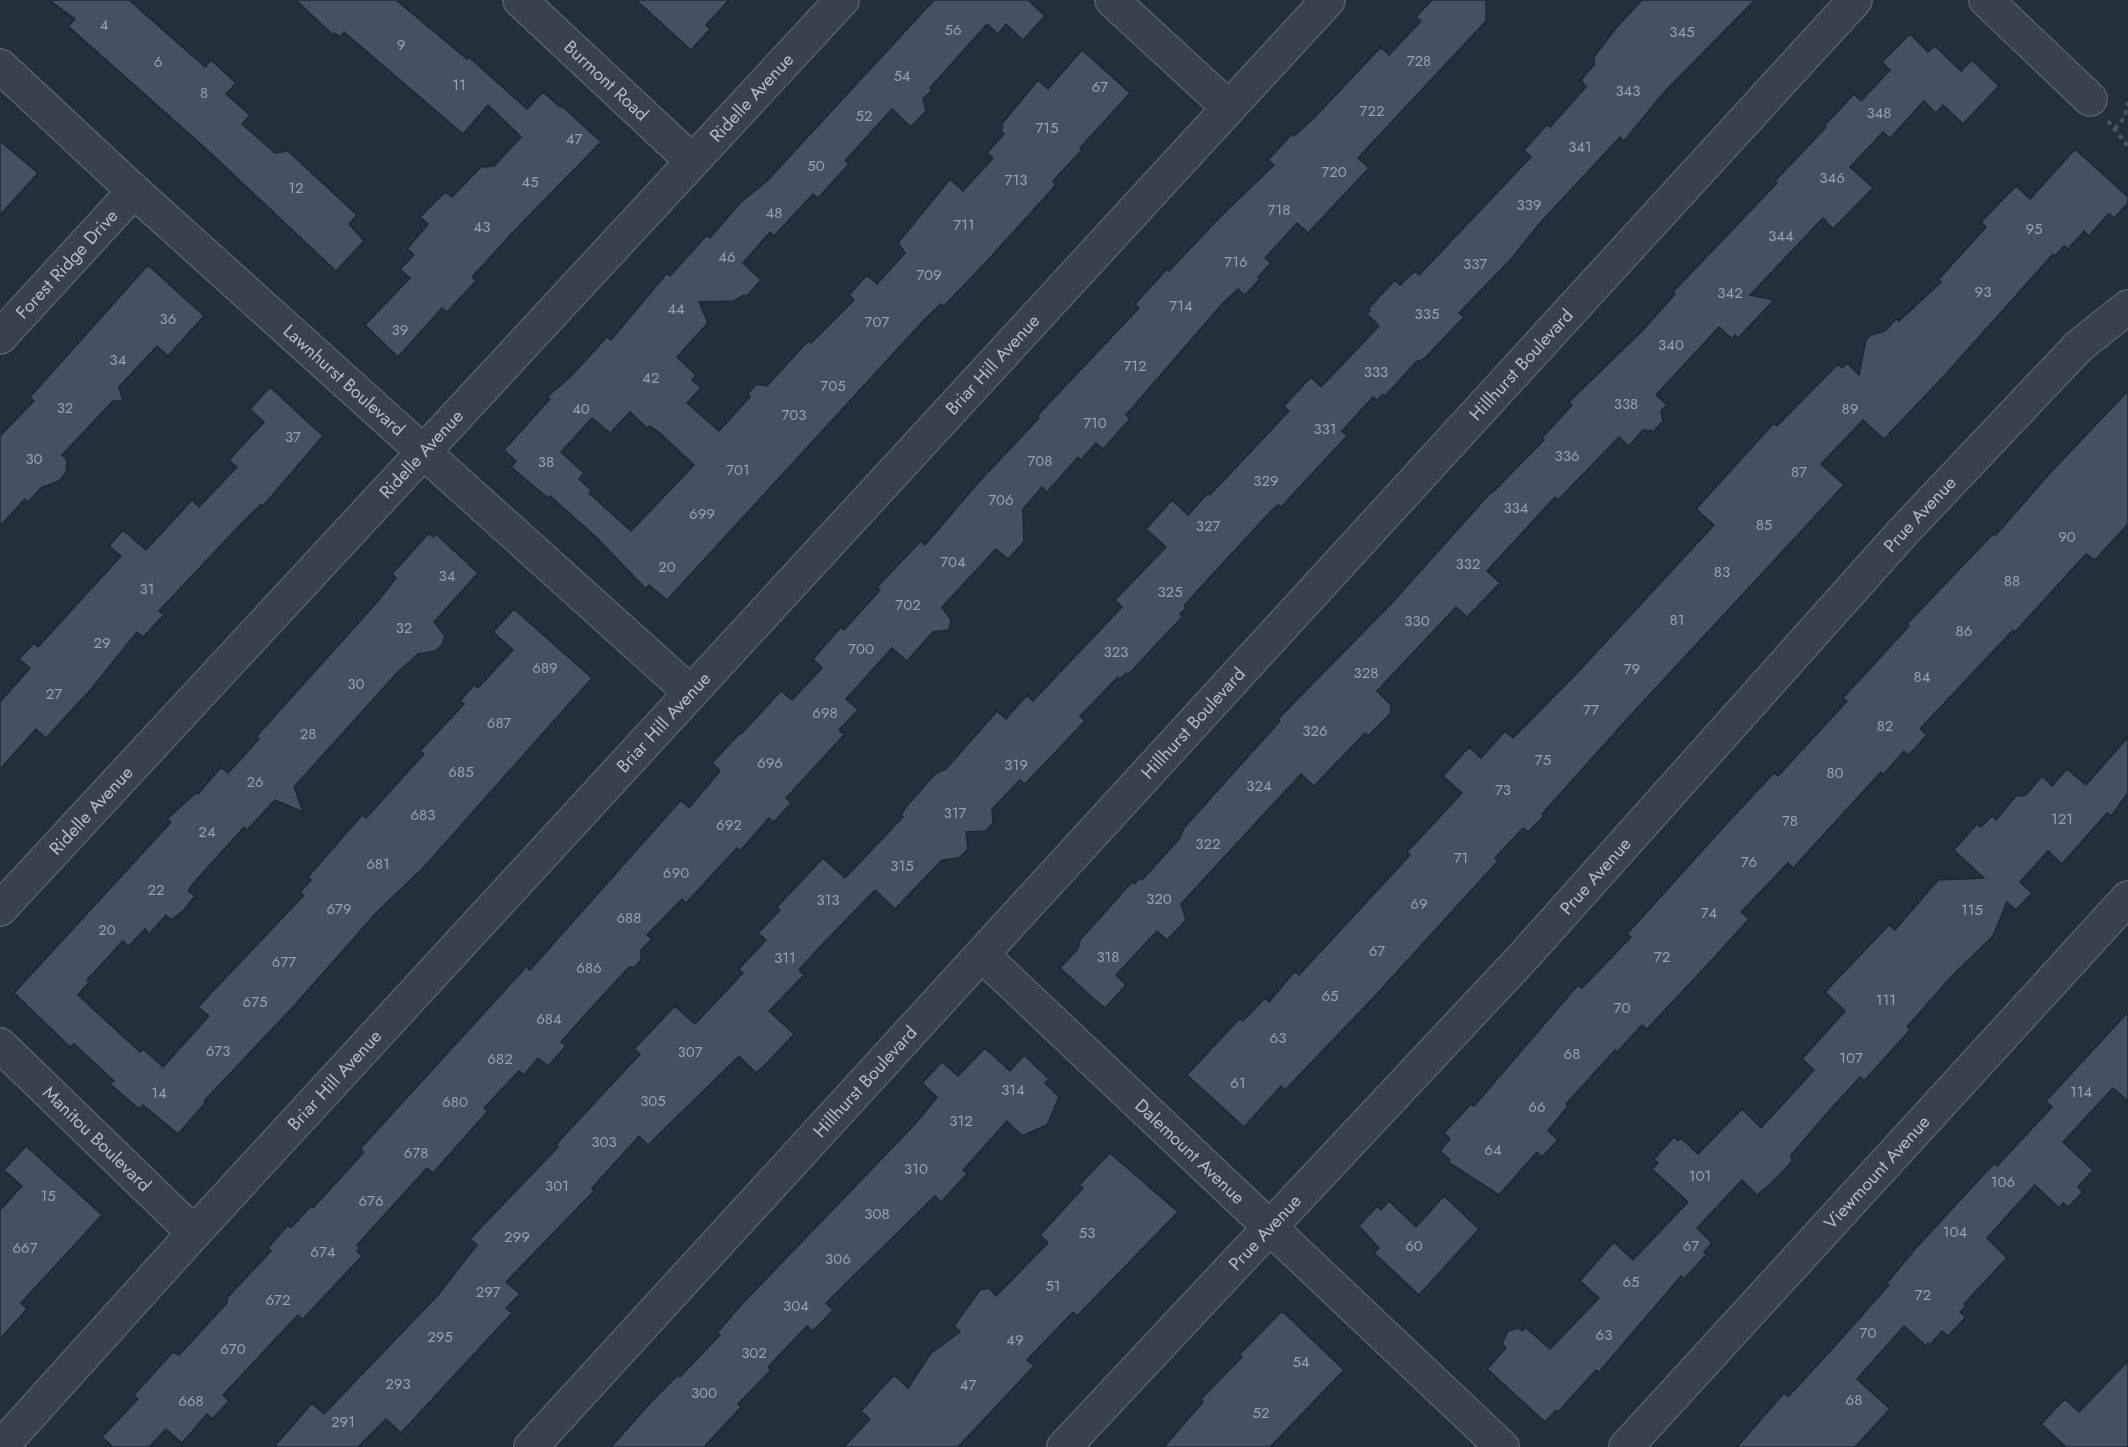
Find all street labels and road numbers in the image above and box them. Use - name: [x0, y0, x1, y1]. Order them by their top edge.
- street label: Burmont Road: [558, 34, 654, 127]
- street label: Ridelle Avenue: [704, 47, 800, 148]
- street label: Forest Ridge Drive: [10, 203, 124, 325]
- street label: Hillhurst Boulevard: [1463, 303, 1579, 426]
- street label: Briar Hill Avenue: [940, 308, 1046, 421]
- street label: Lawnhurst Boulevard: [277, 318, 411, 442]
- street label: Ridelle Avenue: [373, 404, 469, 505]
- street label: Prue Avenue: [1878, 470, 1962, 558]
- street label: Hillhurst Boulevard: [1135, 662, 1251, 785]
- street label: Briar Hill Avenue: [611, 666, 717, 778]
- street label: Ridelle Avenue: [43, 760, 139, 861]
- street label: Prue Avenue: [1554, 832, 1637, 921]
- street label: Hillhurst Boulevard: [807, 1020, 923, 1143]
- street label: Briar Hill Avenue: [282, 1024, 388, 1136]
- street label: Manitou Boulevard: [37, 1080, 157, 1198]
- street label: Dalemount Avenue: [1129, 1093, 1251, 1210]
- street label: Viewmount Avenue: [1818, 1110, 1936, 1235]
- street label: Prue Avenue: [1223, 1189, 1307, 1276]

